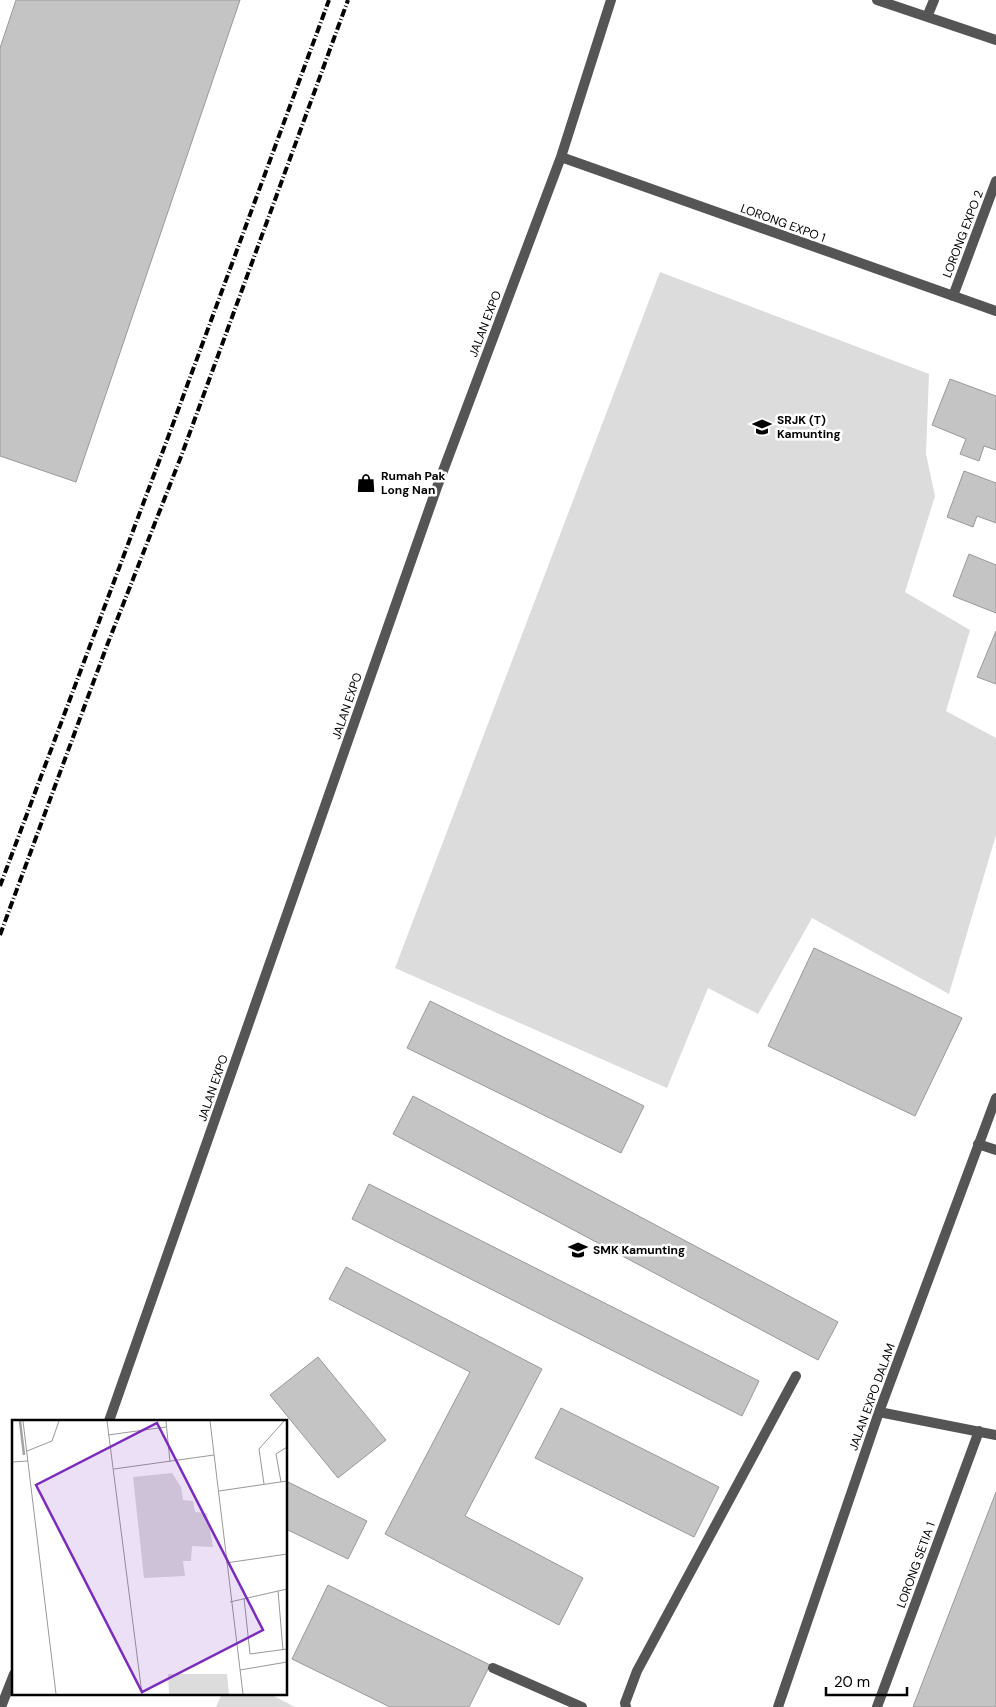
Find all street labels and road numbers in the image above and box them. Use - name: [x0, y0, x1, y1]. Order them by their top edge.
- street label: LORONG EXPO 2: [939, 188, 987, 280]
- street label: LORONG EXPO 1: [738, 200, 828, 246]
- street label: JALAN EXPO: [465, 289, 505, 359]
- street label: JALAN EXPO: [328, 670, 366, 742]
- street label: JALAN EXPO: [194, 1052, 232, 1124]
- street label: JALAN EXPO DALAM: [845, 1341, 899, 1453]
- street label: LORONG SETIA 1: [893, 1520, 939, 1610]

